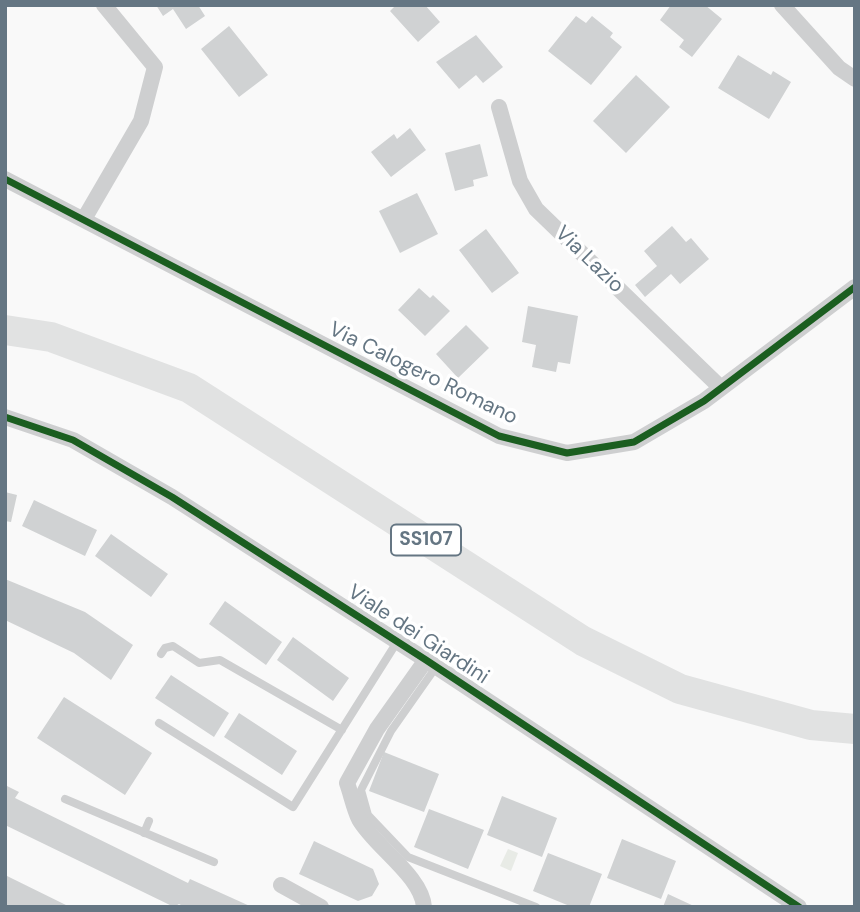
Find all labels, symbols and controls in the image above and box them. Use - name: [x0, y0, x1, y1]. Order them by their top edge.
- street label: Via Lazio: [549, 221, 629, 299]
- street label: Via Calogero Romano: [325, 317, 521, 431]
- road number: SS107: [391, 524, 461, 555]
- street label: Viale dei Giardini: [343, 580, 493, 690]

